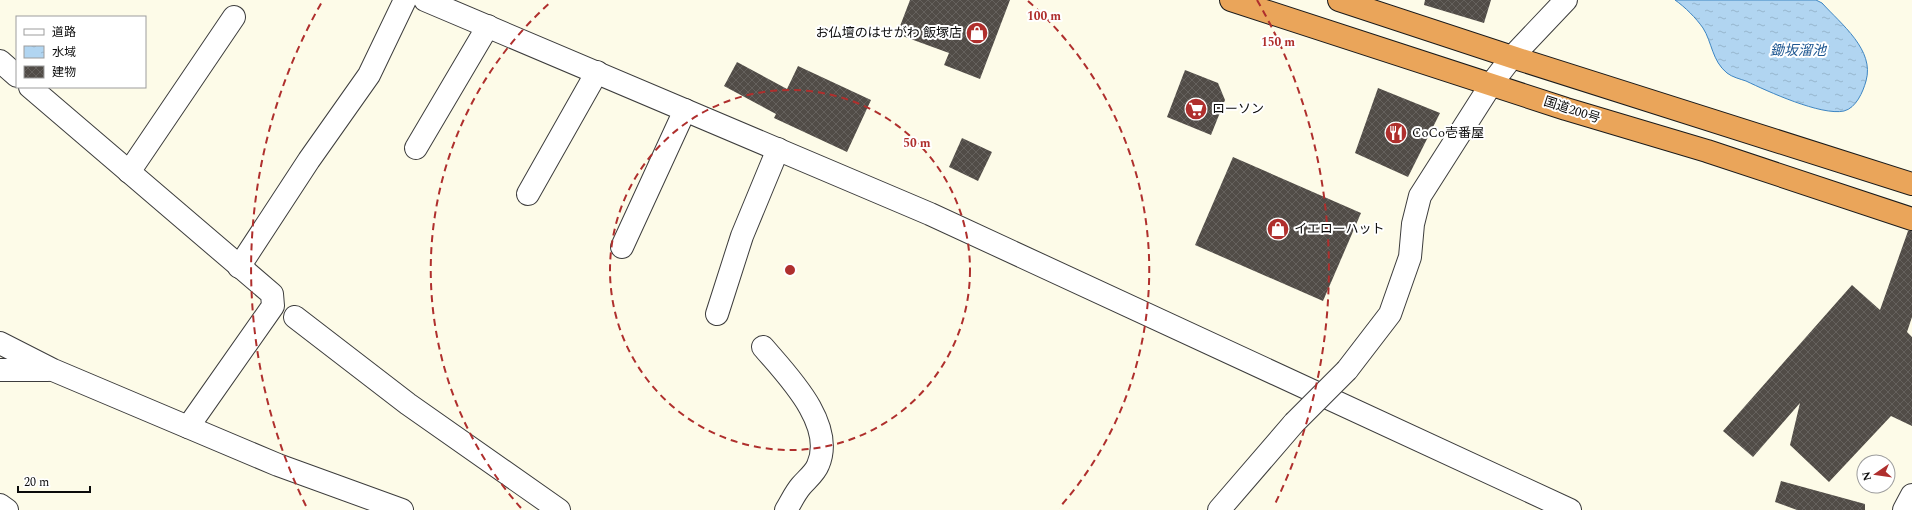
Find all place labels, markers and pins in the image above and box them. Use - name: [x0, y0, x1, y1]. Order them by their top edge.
- shop icon: お仏壇のはせがわ 飯塚店: [964, 20, 990, 46]
- place label: お仏壇のはせがわ 飯塚店: [816, 23, 962, 43]
- supermarket icon: ローソン: [1183, 96, 1209, 122]
- place label: ローソン: [1212, 99, 1264, 119]
- restaurant icon: CoCo壱番屋: [1383, 120, 1409, 146]
- place label: CoCo壱番屋: [1412, 123, 1484, 143]
- shop icon: イエローハット: [1265, 216, 1291, 242]
- place label: イエローハット: [1294, 219, 1385, 239]
- centre of rings: [783, 263, 797, 277]

